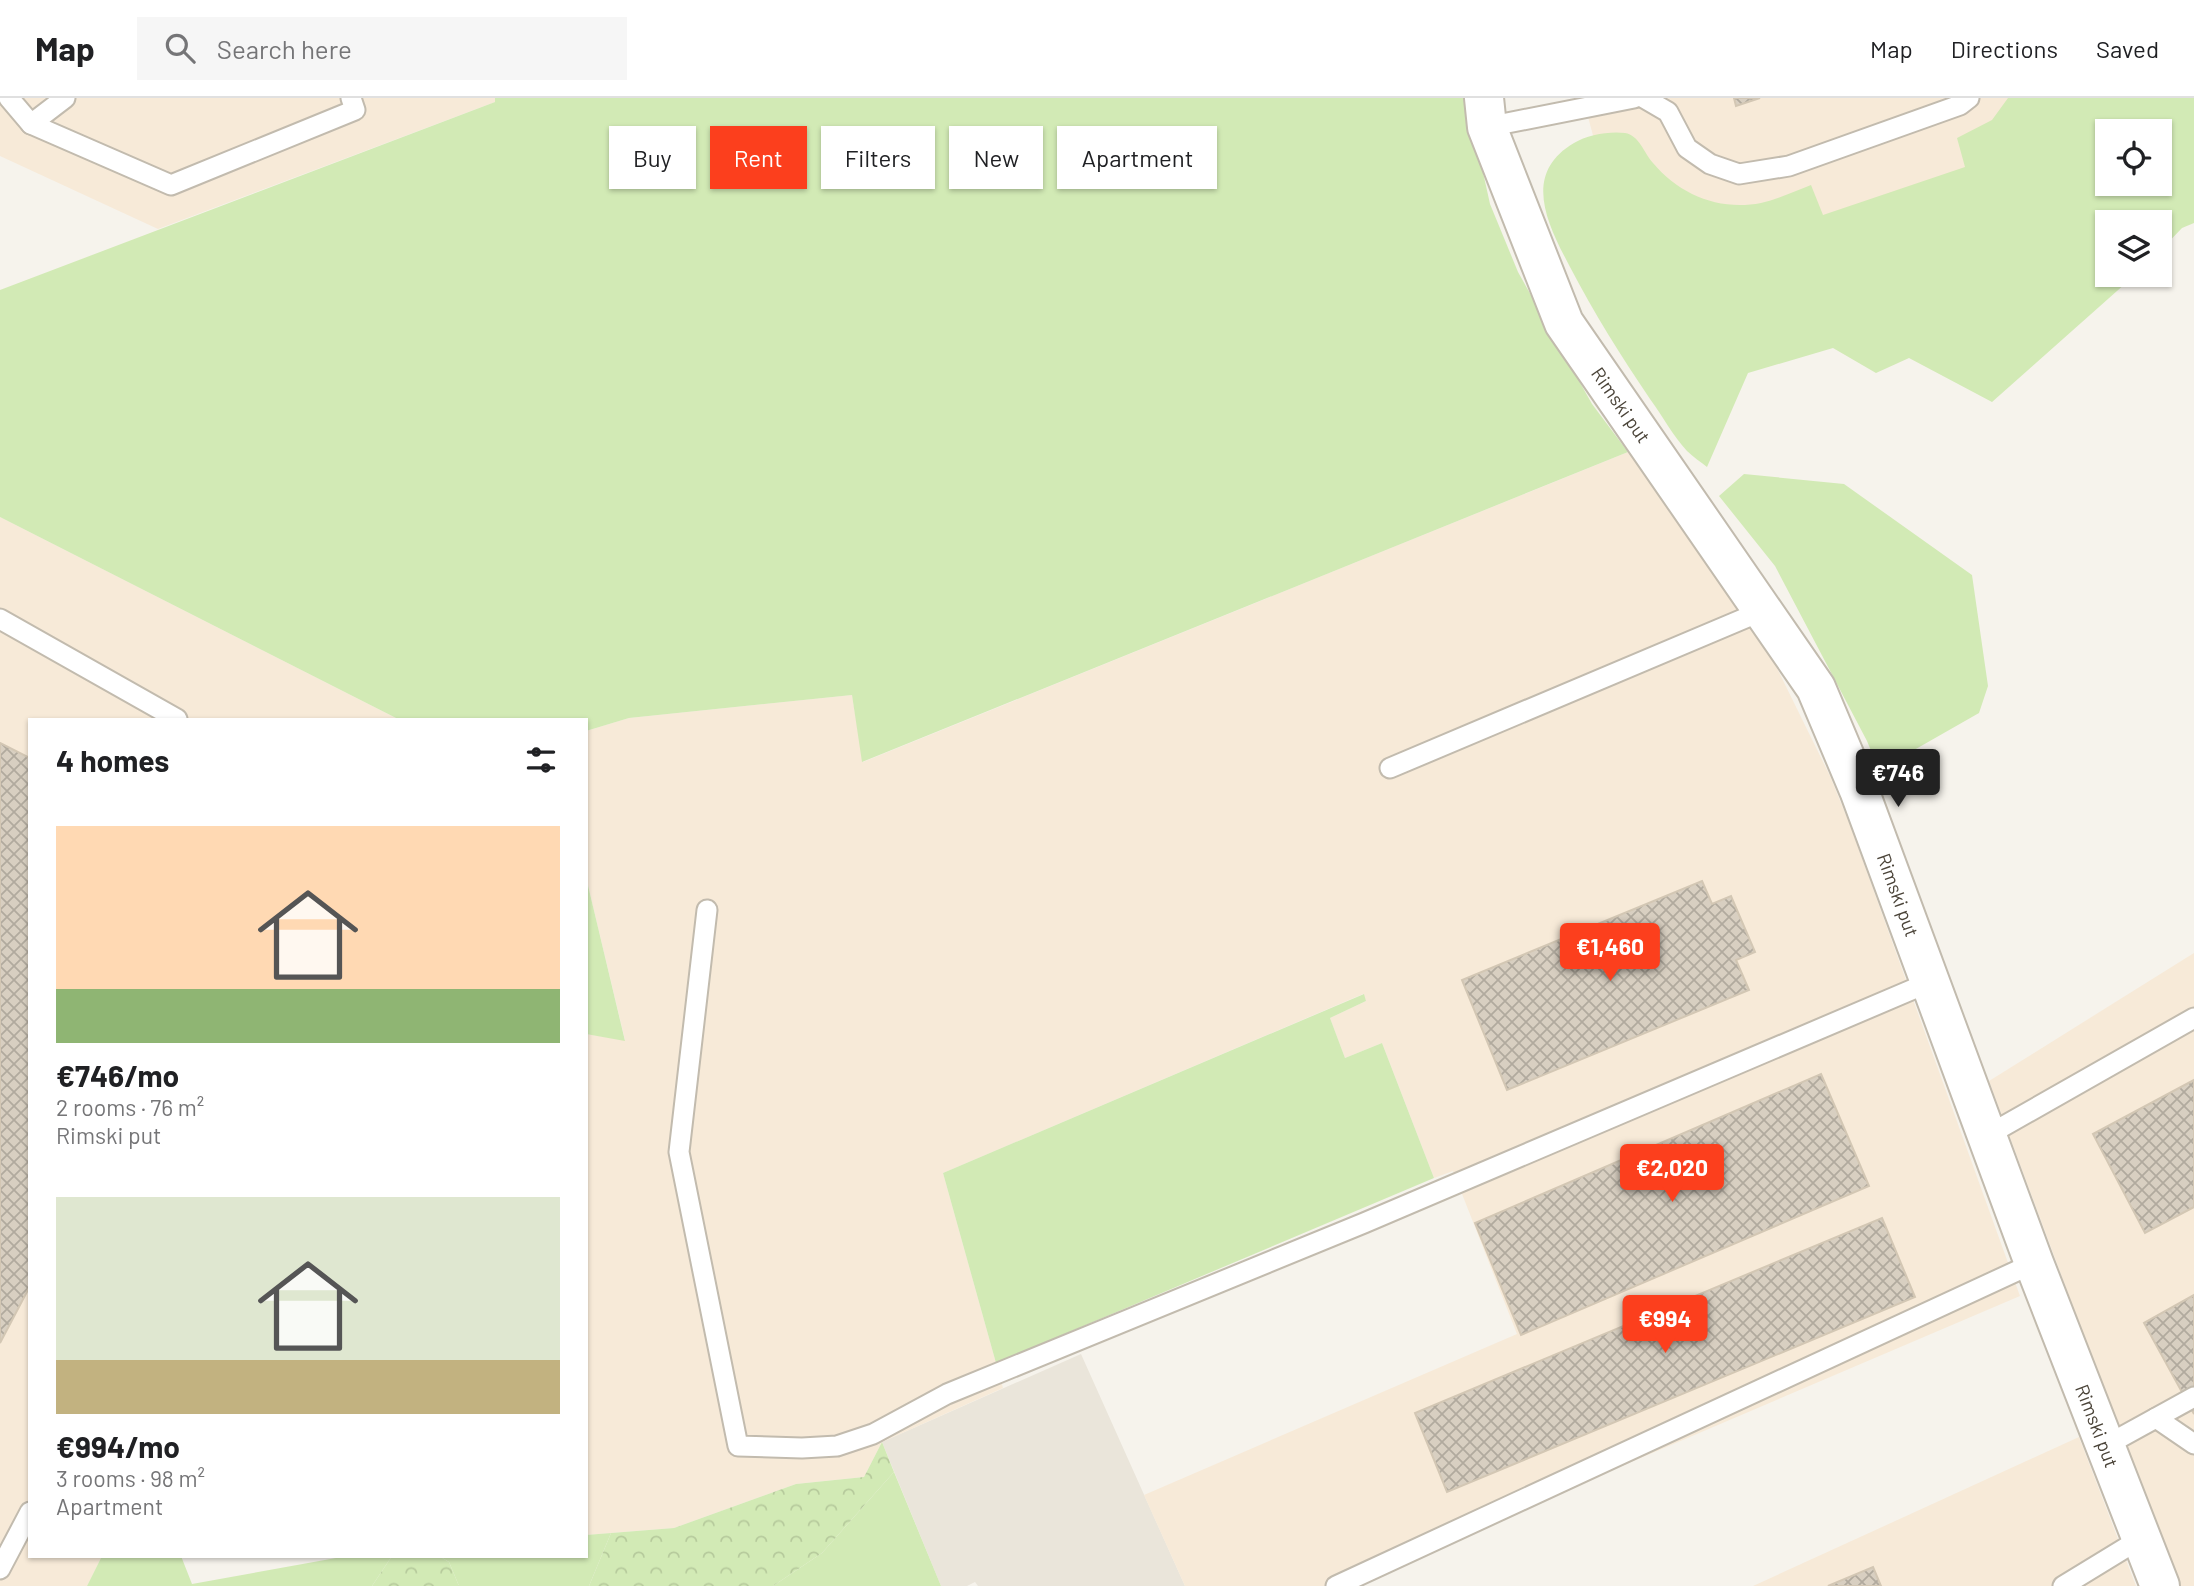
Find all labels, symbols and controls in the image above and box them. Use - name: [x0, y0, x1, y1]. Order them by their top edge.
- search box: [137, 17, 627, 80]
- text: Map: [35, 28, 95, 68]
- icon: search: [161, 29, 199, 67]
- text: Search here: [217, 33, 352, 64]
- text: Map: [1870, 34, 1913, 63]
- text: Directions: [1951, 34, 2058, 63]
- text: Saved: [2096, 34, 2159, 63]
- map controls: [2095, 119, 2172, 287]
- button: locate: [2095, 119, 2172, 196]
- chip: Buy: [609, 126, 696, 189]
- chip: Rent: [710, 126, 807, 189]
- chip: Filters: [821, 126, 935, 189]
- chip: New: [949, 126, 1043, 189]
- chip: Apartment: [1057, 126, 1217, 189]
- button: layers: [2095, 210, 2172, 287]
- street label: Rimski put: [1587, 362, 1656, 447]
- icon: filters: [522, 741, 560, 779]
- text: 4 homes: [56, 742, 169, 778]
- pin: €746: [1857, 750, 1939, 809]
- text: €746: [1872, 758, 1924, 786]
- street label: Rimski put: [1873, 850, 1924, 940]
- icon: home: [245, 872, 371, 998]
- pin: €1,460: [1553, 924, 1667, 983]
- text: €1,460: [1576, 932, 1644, 960]
- text: €746/mo: [56, 1057, 179, 1093]
- text: 2 rooms · 76 m²: [56, 1093, 204, 1121]
- text: Rimski put: [56, 1121, 161, 1149]
- pin: €2,020: [1615, 1144, 1729, 1204]
- text: €2,020: [1636, 1153, 1708, 1181]
- icon: home: [245, 1243, 371, 1369]
- pin: €994: [1624, 1296, 1706, 1355]
- text: €994: [1639, 1304, 1691, 1332]
- street label: Rimski put: [2071, 1381, 2124, 1471]
- text: €994/mo: [56, 1428, 180, 1464]
- text: 3 rooms · 98 m²: [56, 1464, 205, 1492]
- text: Apartment: [56, 1492, 163, 1520]

